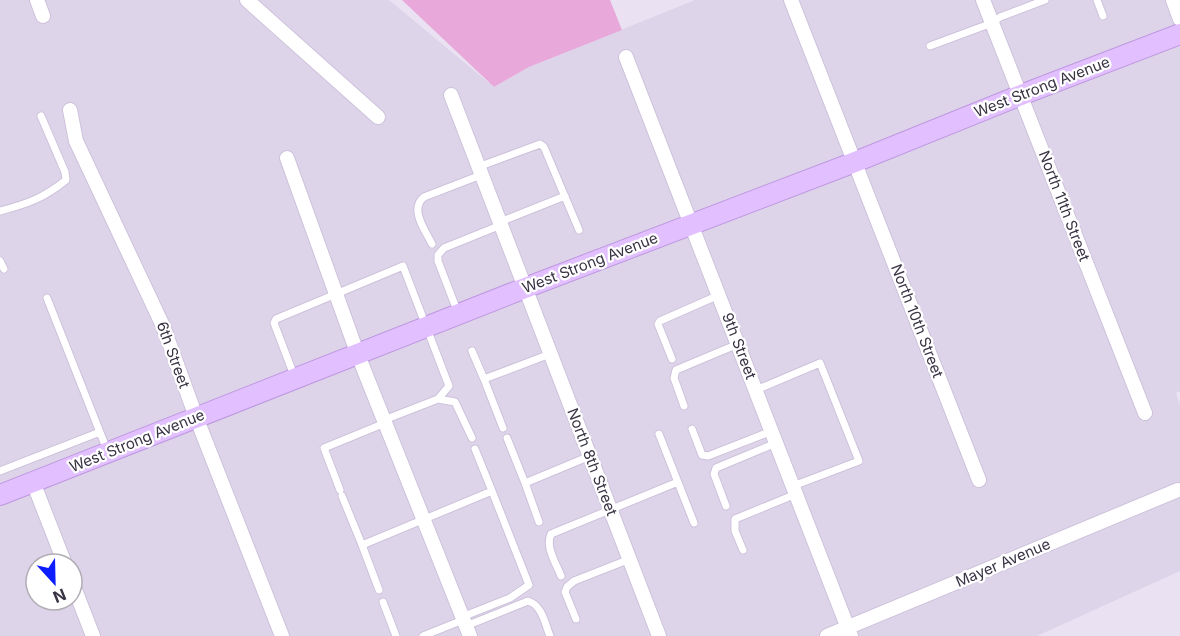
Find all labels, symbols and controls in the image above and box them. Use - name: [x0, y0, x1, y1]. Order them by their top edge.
- street label: West Strong Avenue: [971, 52, 1112, 121]
- street label: North 11th Street: [1035, 148, 1094, 264]
- street label: West Strong Avenue: [519, 228, 660, 297]
- street label: North 10th Street: [887, 261, 948, 380]
- street label: 9th Street: [718, 310, 761, 382]
- street label: 6th Street: [153, 319, 194, 391]
- street label: West Strong Avenue: [67, 405, 207, 476]
- street label: North 8th Street: [563, 405, 622, 518]
- street label: Mayer Avenue: [953, 534, 1053, 591]
- north arrow: [24, 552, 84, 612]
- text: N: [50, 584, 69, 607]

